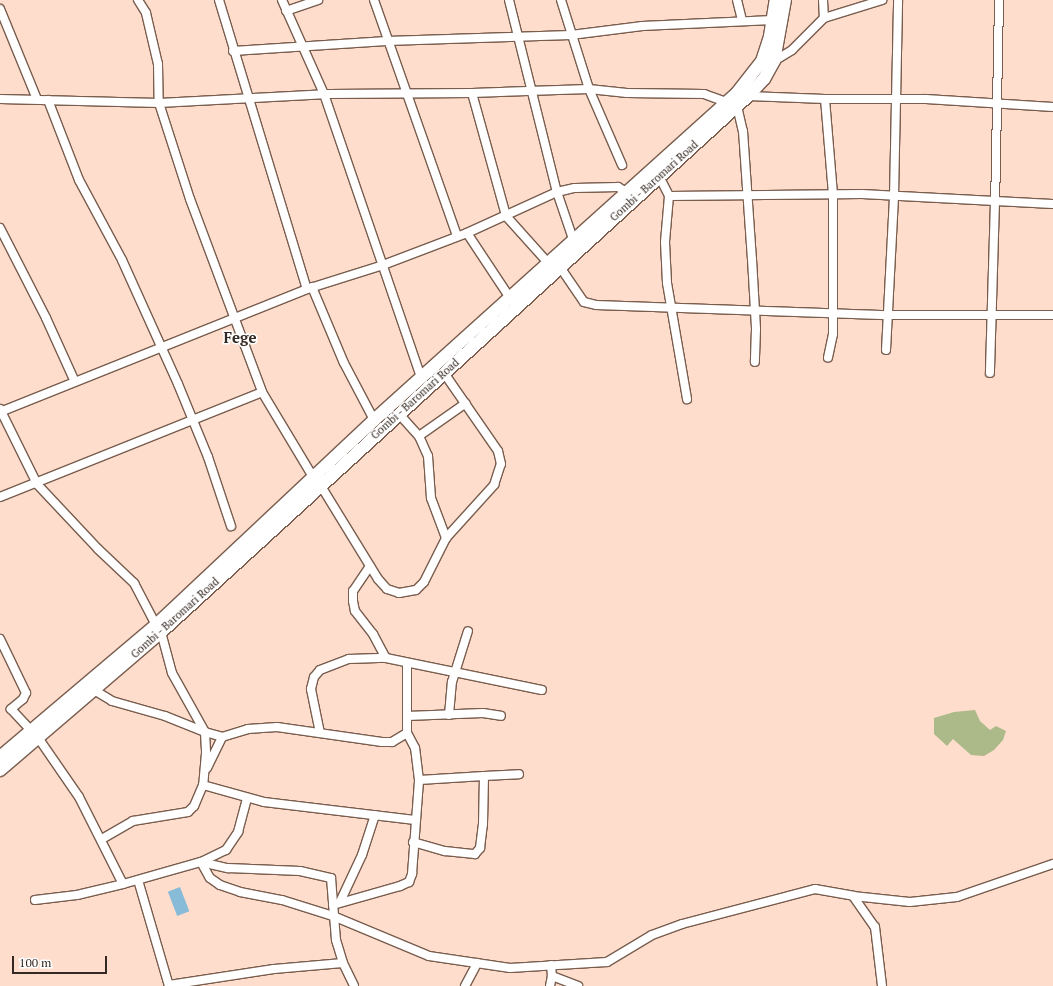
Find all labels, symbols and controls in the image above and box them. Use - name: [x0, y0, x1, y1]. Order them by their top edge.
- street label: Gombi - Baromari Road: [607, 138, 701, 224]
- district label: Fege: [223, 329, 257, 347]
- street label: Gombi - Baromari Road: [368, 356, 462, 442]
- street label: Gombi - Baromari Road: [128, 575, 222, 661]
- scale bar: [14, 948, 109, 974]
- text: 100 m: [19, 955, 51, 970]

